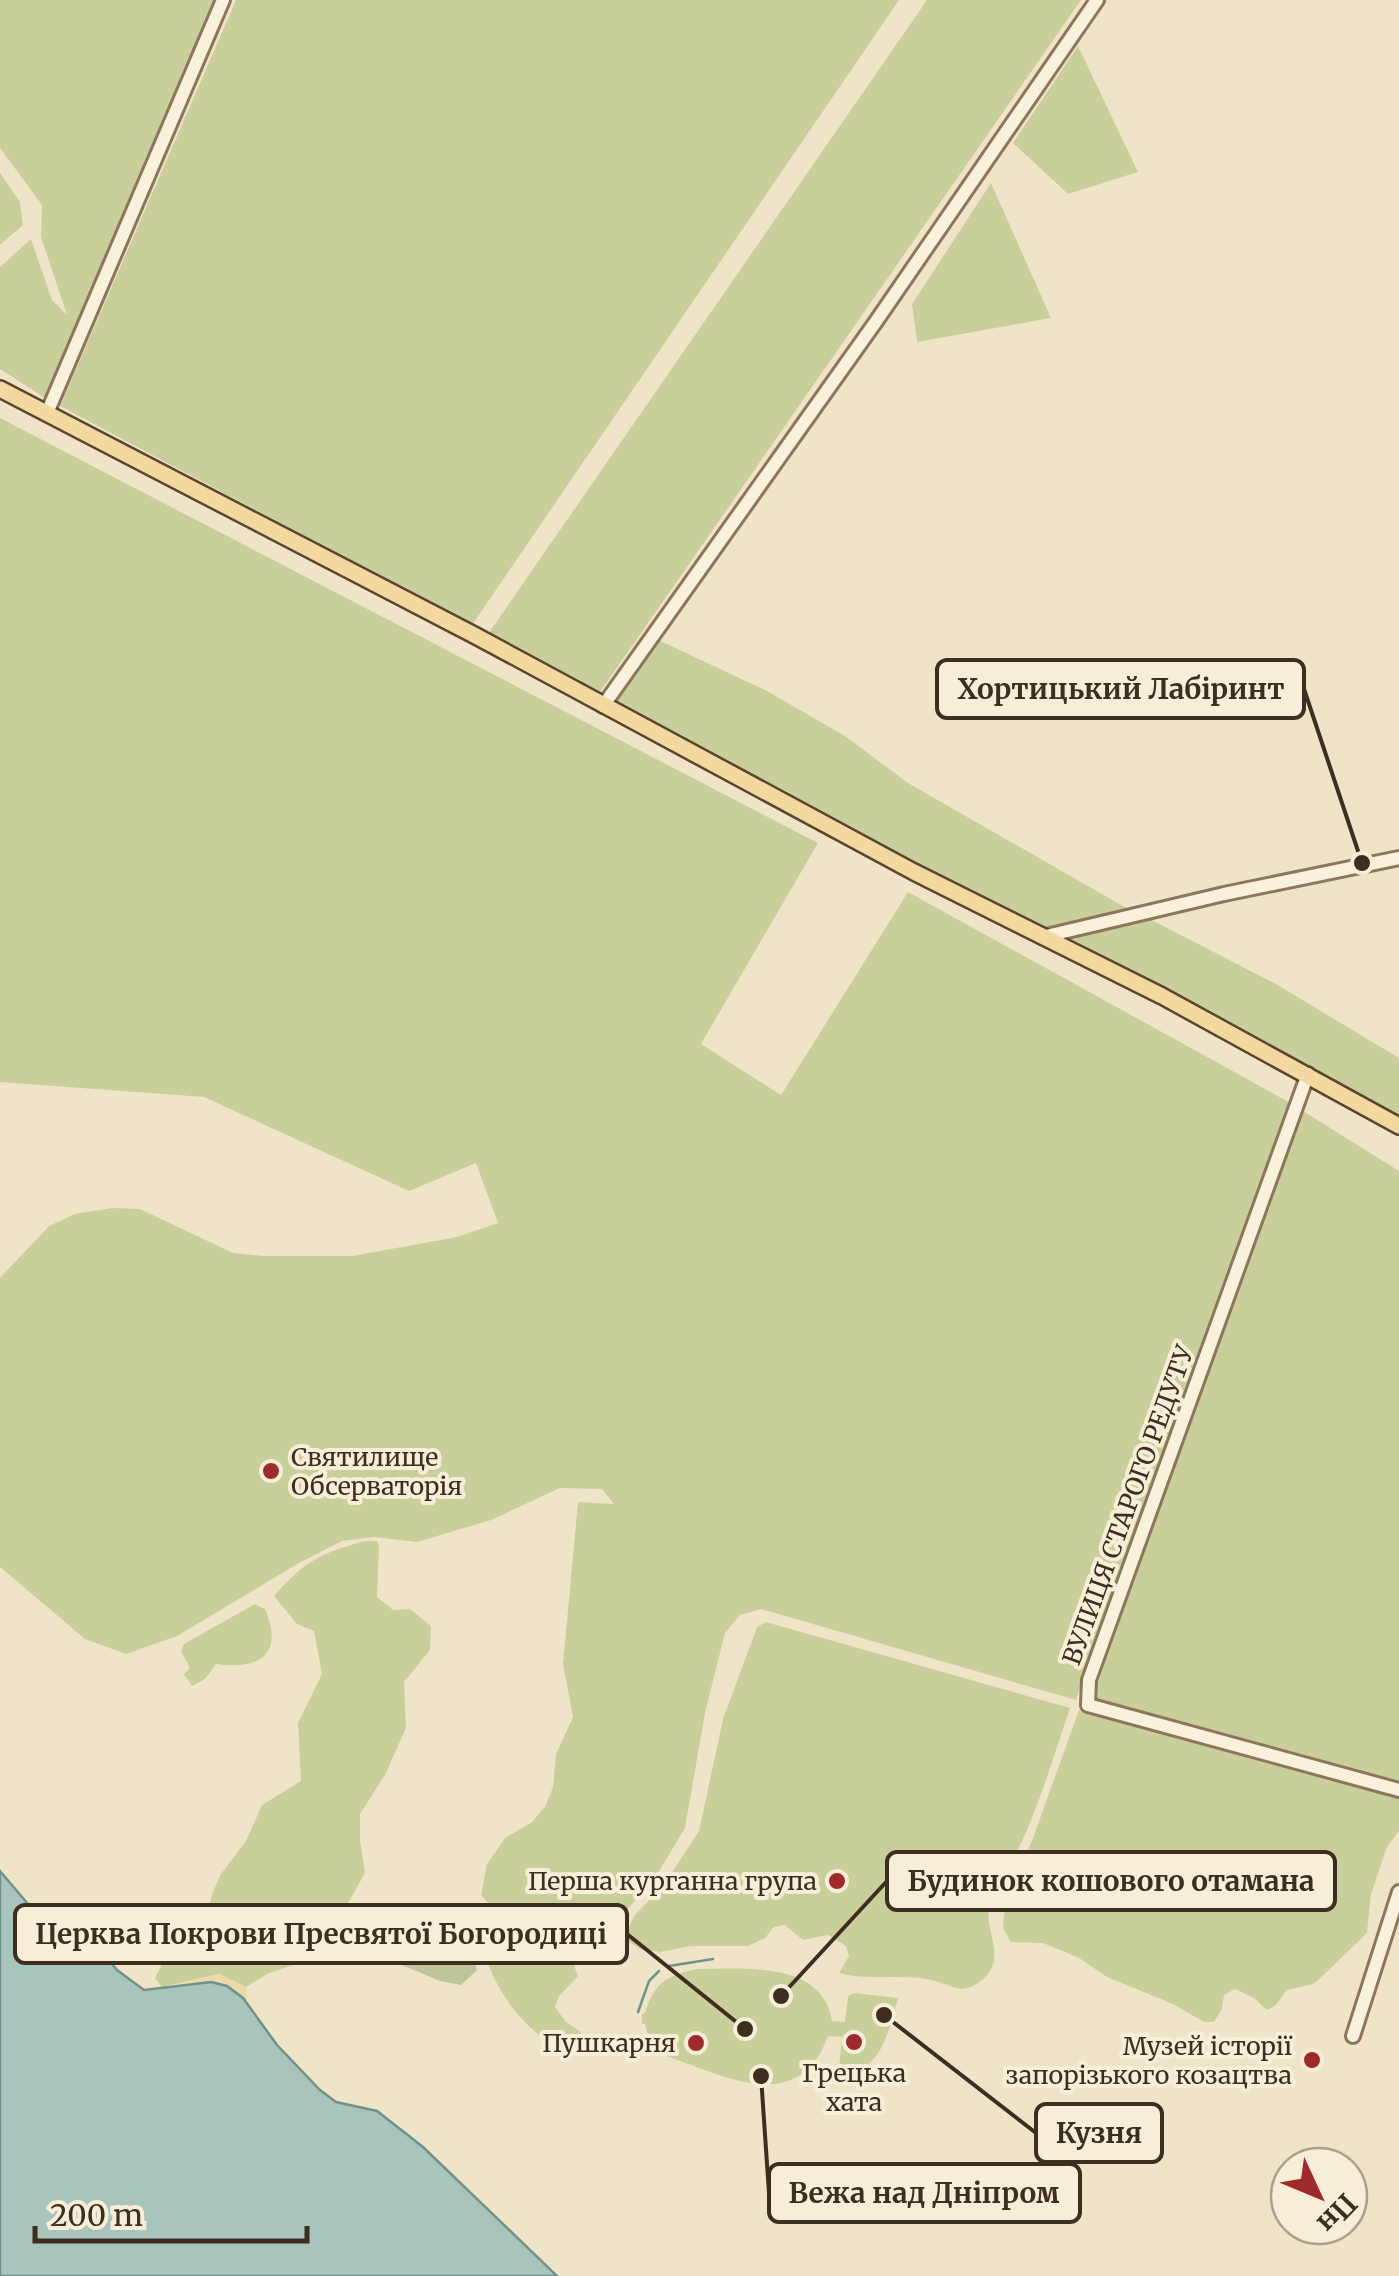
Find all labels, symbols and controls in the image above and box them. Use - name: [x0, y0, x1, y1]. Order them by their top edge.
- callout: Хортицький Лабіринт: [937, 660, 1304, 718]
- text: Хортицький Лабіринт: [957, 671, 1285, 707]
- street label: ВУЛИЦЯ СТАРОГО РЕДУТУ: [1055, 1340, 1201, 1669]
- place label: Святилище Обсерваторія: [291, 1441, 462, 1502]
- marker: Святилище Обсерваторія: [260, 1460, 282, 1482]
- callout: Будинок кошового отамана: [887, 1852, 1335, 1910]
- text: Будинок кошового отамана: [907, 1863, 1315, 1899]
- place label: Перша курганна група: [528, 1865, 817, 1897]
- marker: Перша курганна група: [826, 1870, 848, 1892]
- callout: Церква Покрови Пресвятої Богородиці: [15, 1905, 627, 1963]
- text: Церква Покрови Пресвятої Богородиці: [35, 1916, 607, 1952]
- place label: Пушкарня: [542, 2027, 676, 2059]
- place label: Музей історії запорізького козацтва: [1006, 2030, 1293, 2091]
- marker: Грецька хата: [843, 2031, 865, 2053]
- marker: Пушкарня: [685, 2032, 707, 2054]
- marker: Музей історії запорізького козацтва: [1301, 2049, 1323, 2071]
- place label: Грецька хата: [802, 2057, 906, 2118]
- callout: Кузня: [1036, 2104, 1162, 2162]
- text: Кузня: [1056, 2115, 1142, 2151]
- north arrow: [1269, 2146, 1369, 2246]
- callout: Вежа над Дніпром: [769, 2164, 1080, 2222]
- text: Вежа над Дніпром: [788, 2175, 1060, 2211]
- scale bar: [35, 2181, 308, 2243]
- text: Пн: [1309, 2186, 1365, 2241]
- text: 200 m: [50, 2196, 143, 2234]

